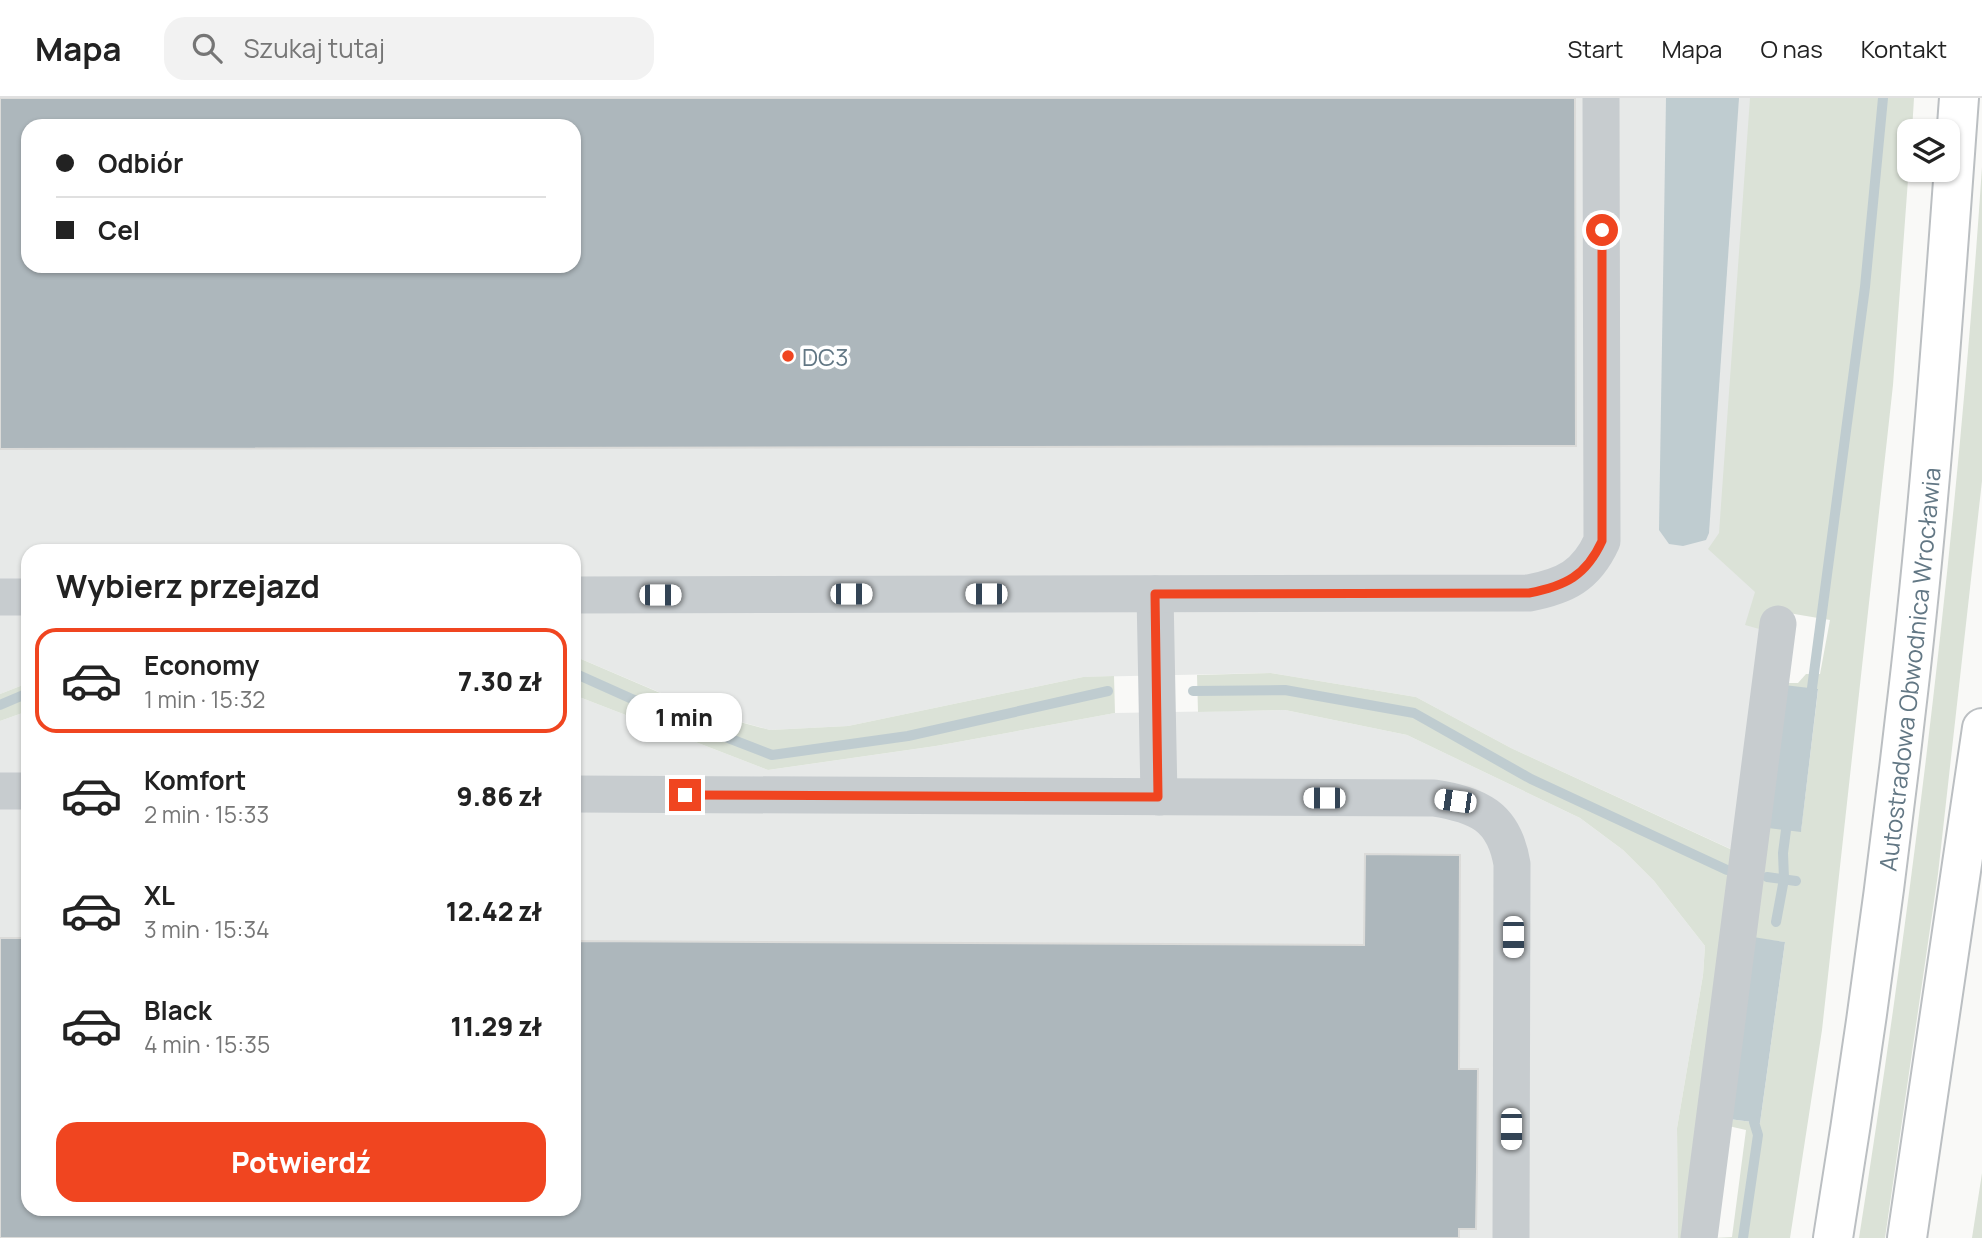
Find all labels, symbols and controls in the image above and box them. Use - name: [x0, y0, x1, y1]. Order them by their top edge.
- search box: [164, 17, 654, 80]
- text: Mapa: [35, 26, 122, 71]
- icon: search: [188, 29, 226, 67]
- text: Szukaj tutaj: [244, 30, 385, 66]
- text: Start: [1567, 32, 1623, 65]
- text: Mapa: [1661, 32, 1722, 65]
- text: O nas: [1760, 32, 1823, 65]
- text: Kontakt: [1861, 32, 1947, 65]
- map controls: [1897, 119, 1960, 182]
- button: layers: [1897, 119, 1960, 182]
- text: Odbiór: [98, 145, 183, 181]
- text: Cel: [98, 212, 140, 248]
- route start: [1586, 214, 1618, 246]
- place label: DC3: [802, 340, 849, 373]
- marker: DC3: [780, 348, 796, 364]
- street label: Autostradowa Obwodnica Wrocławia: [1870, 466, 1947, 873]
- text: Wybierz przejazd: [56, 564, 320, 608]
- car: [831, 584, 873, 605]
- car: [966, 584, 1008, 605]
- car: [640, 585, 682, 606]
- text: Economy: [144, 647, 259, 683]
- icon: car: [60, 649, 123, 712]
- text: 7.30 zł: [458, 663, 542, 699]
- text: 1 min · 15:32: [144, 683, 265, 715]
- callout: 1 min: [627, 694, 743, 742]
- text: 1 min: [655, 701, 713, 733]
- text: Komfort: [144, 762, 246, 798]
- icon: car: [60, 764, 123, 827]
- text: 9.86 zł: [457, 778, 542, 814]
- route end: [669, 779, 701, 811]
- car: [1304, 788, 1346, 809]
- car: [1433, 788, 1478, 814]
- text: 2 min · 15:33: [144, 798, 269, 830]
- text: XL: [144, 877, 175, 913]
- icon: car: [60, 879, 123, 942]
- text: 12.42 zł: [446, 893, 542, 929]
- text: 3 min · 15:34: [144, 913, 270, 945]
- car: [1503, 916, 1524, 958]
- text: Black: [144, 992, 212, 1028]
- icon: car: [60, 994, 123, 1057]
- text: 11.29 zł: [451, 1008, 542, 1044]
- text: 4 min · 15:35: [144, 1028, 270, 1060]
- car: [1501, 1108, 1522, 1150]
- button: Potwierdź: [56, 1122, 546, 1202]

